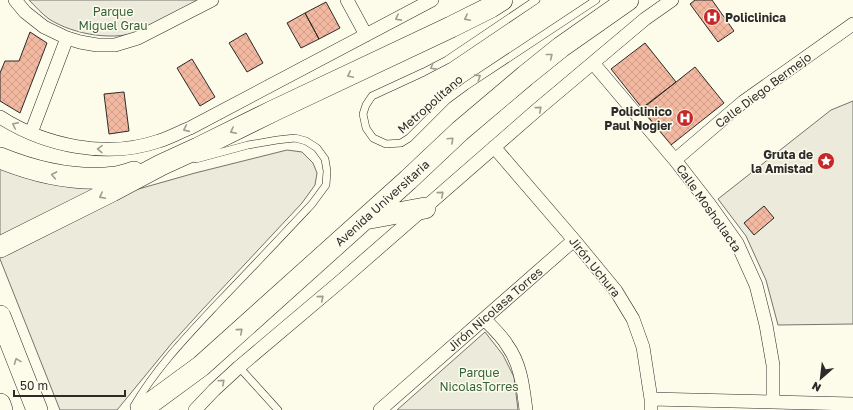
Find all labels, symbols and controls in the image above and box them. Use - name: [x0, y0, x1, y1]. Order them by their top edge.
- park label: Parque Miguel Grau: [78, 4, 148, 33]
- hospital icon: Policlinica: [702, 7, 722, 27]
- place label: Policlinica: [725, 10, 786, 25]
- one-way arrow: [395, 13, 402, 21]
- one-way arrow: [464, 13, 472, 21]
- street label: Calle Diego Bermejo: [712, 49, 814, 131]
- one-way arrow: [545, 53, 552, 60]
- one-way arrow: [430, 63, 437, 70]
- one-way arrow: [347, 70, 355, 78]
- street label: Metropolitano: [394, 72, 466, 136]
- one-way arrow: [474, 75, 481, 82]
- place label: Policlinico Paul Nogier: [604, 104, 672, 133]
- one-way arrow: [534, 106, 541, 113]
- hospital icon: Policlinico Paul Nogier: [675, 108, 695, 128]
- one-way arrow: [12, 122, 19, 130]
- one-way arrow: [183, 125, 190, 133]
- one-way arrow: [230, 126, 237, 134]
- one-way arrow: [446, 137, 454, 145]
- one-way arrow: [97, 145, 103, 153]
- place label: Gruta de la Amistad: [751, 147, 813, 176]
- place icon: Gruta de la Amistad: [816, 151, 836, 171]
- street label: Avenida Universitaria: [332, 157, 432, 249]
- street label: Calle Moshollacta: [673, 161, 745, 255]
- one-way arrow: [51, 171, 57, 180]
- one-way arrow: [99, 191, 106, 199]
- one-way arrow: [436, 192, 443, 199]
- street label: Jirón Uchura: [566, 234, 624, 300]
- street label: Jirón Nicolasa Torres: [444, 264, 546, 354]
- one-way arrow: [316, 295, 324, 302]
- one-way arrow: [236, 328, 243, 335]
- one-way arrow: [14, 357, 22, 364]
- north arrow: [801, 358, 841, 398]
- park label: Parque NicolasTorres: [439, 365, 519, 394]
- scale bar: [14, 372, 125, 398]
- text: 50 m: [20, 378, 48, 393]
- one-way arrow: [217, 379, 225, 387]
- text: N: [809, 380, 823, 395]

